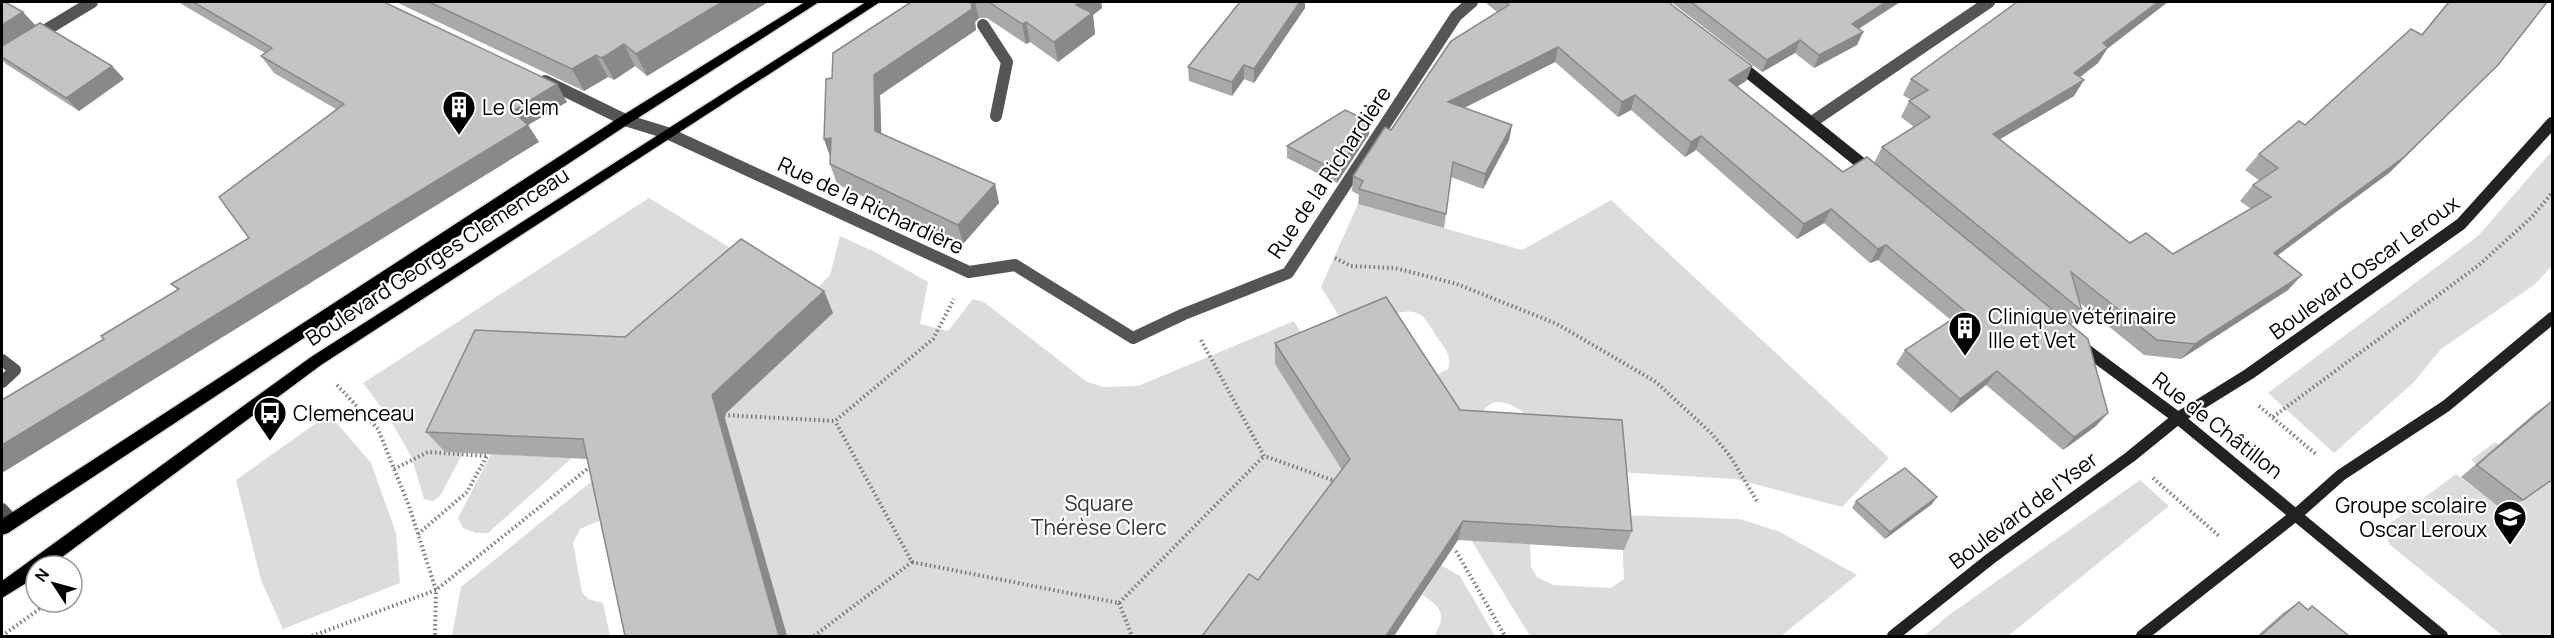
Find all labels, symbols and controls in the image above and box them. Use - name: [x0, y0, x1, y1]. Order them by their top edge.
- street label: Rue de la Richardière: [1261, 80, 1397, 264]
- building icon: Le Clem: [441, 89, 477, 136]
- place label: Le Clem: [482, 93, 559, 121]
- street label: Rue de la Richardière: [773, 150, 969, 260]
- street label: Boulevard Georges Clemenceau: [300, 160, 574, 352]
- street label: Boulevard Oscar Leroux: [2264, 189, 2464, 345]
- place label: Clinique vétérinaire Ille et Vet: [1988, 302, 2176, 354]
- building icon: Clinique vétérinaire Ille et Vet: [1947, 310, 1983, 357]
- street label: Rue de Châtillon: [2147, 365, 2289, 485]
- bus stop icon: Clemenceau: [252, 395, 288, 442]
- place label: Clemenceau: [293, 399, 415, 427]
- street label: Boulevard de l'Yser: [1943, 445, 2103, 575]
- park label: Square Thérèse Clerc: [1031, 489, 1167, 541]
- place label: Groupe scolaire Oscar Leroux: [2335, 491, 2487, 543]
- school or university icon: Groupe scolaire Oscar Leroux: [2492, 499, 2528, 546]
- north arrow: [24, 554, 84, 614]
- text: N: [30, 564, 54, 586]

